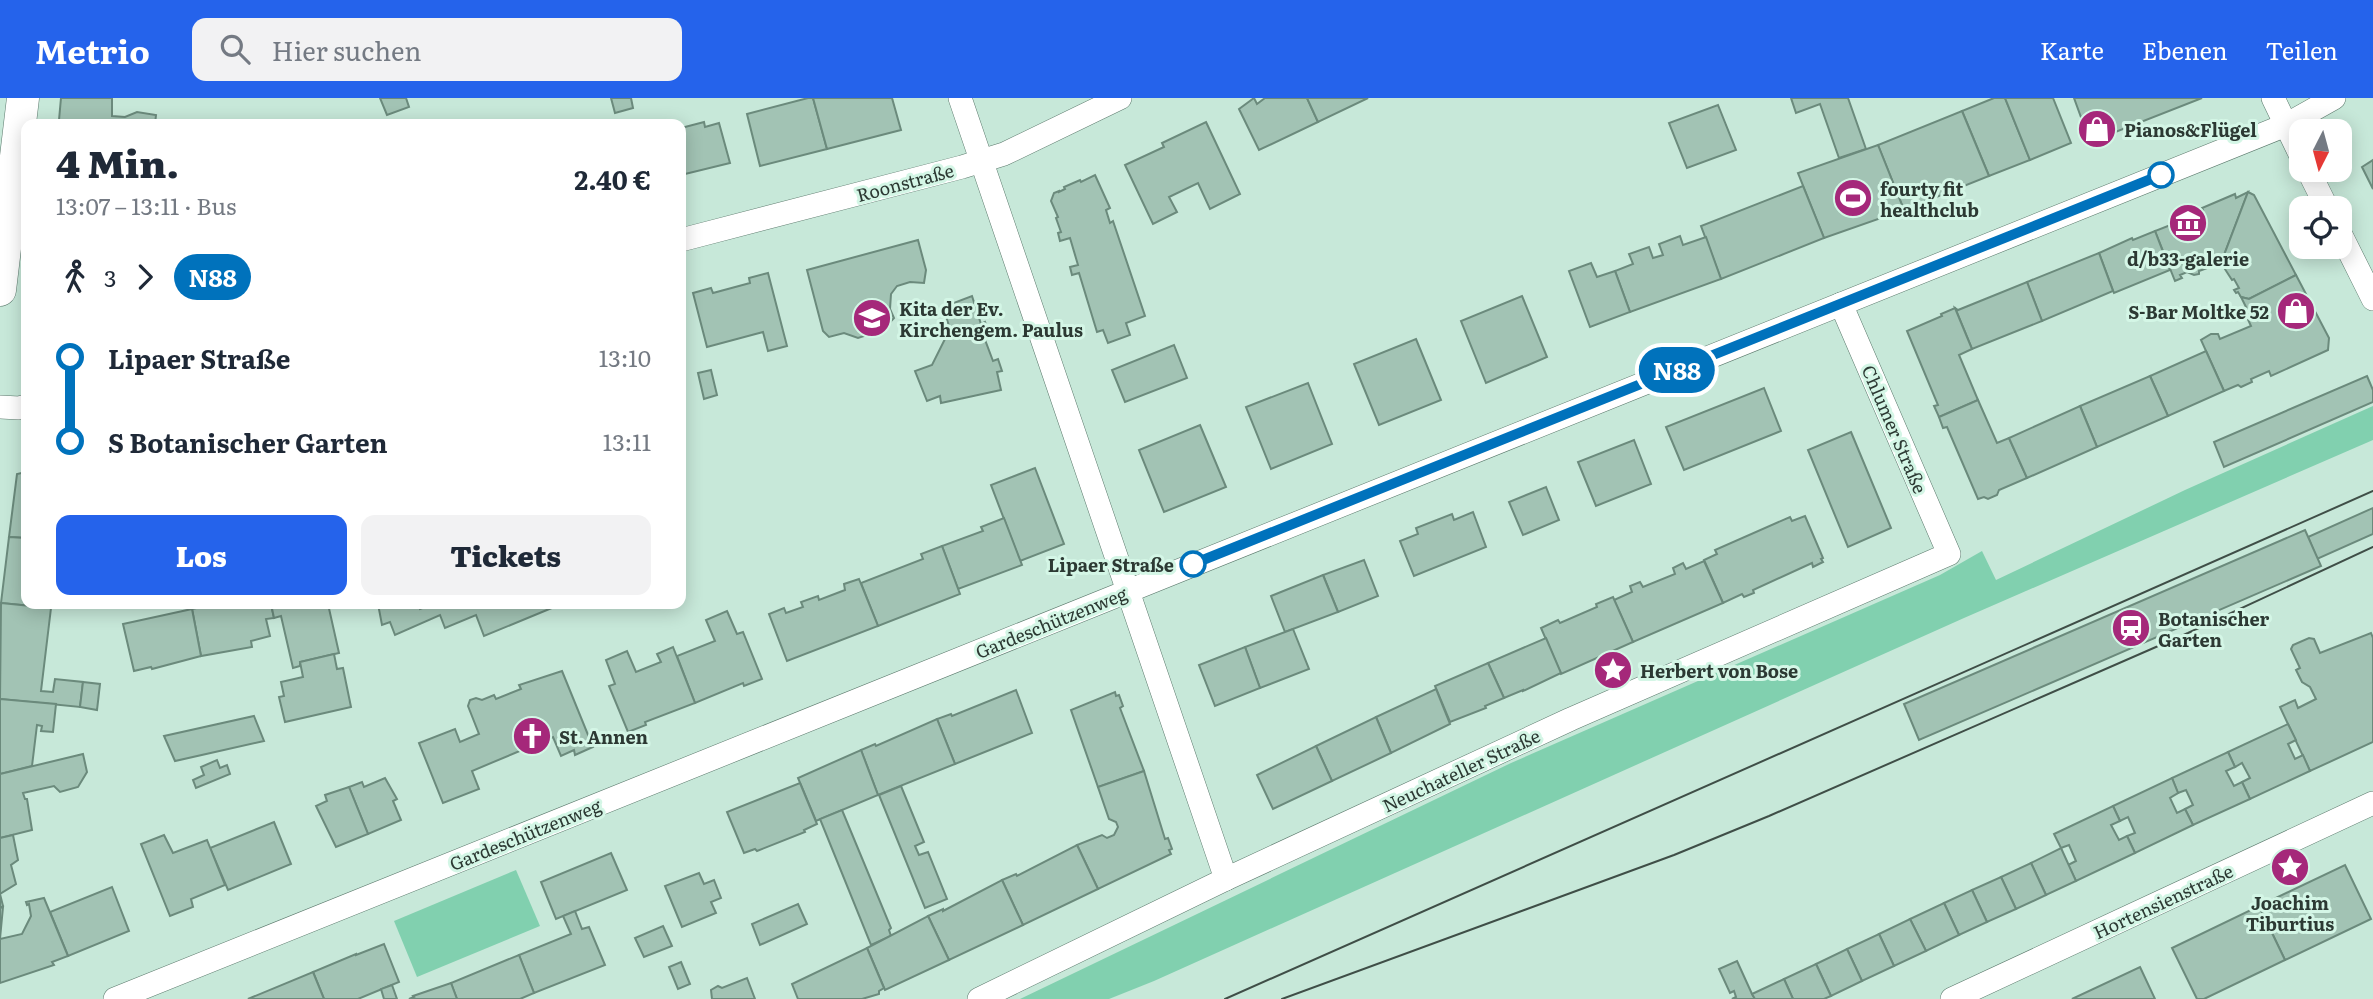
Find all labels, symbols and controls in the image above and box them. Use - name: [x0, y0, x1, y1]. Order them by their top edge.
- search box: [192, 18, 682, 81]
- text: Metrio: [35, 25, 150, 74]
- icon: search: [216, 30, 254, 68]
- text: Hier suchen: [272, 30, 421, 69]
- text: Karte: [2040, 32, 2104, 67]
- text: Ebenen: [2142, 32, 2228, 67]
- text: Teilen: [2266, 32, 2338, 67]
- shop icon: Pianos&Flügel: [2076, 108, 2118, 150]
- place label: Pianos&Flügel: [2124, 116, 2257, 143]
- north arrow: [2289, 119, 2352, 182]
- map controls: [2289, 119, 2352, 259]
- text: 4 Min.: [56, 133, 179, 190]
- street label: Roonstraße: [853, 156, 957, 208]
- text: 2.40 €: [574, 159, 651, 198]
- unlabelled marker: [2148, 162, 2174, 188]
- place label: fourty fit healthclub: [1880, 175, 1979, 223]
- sports icon: fourty fit healthclub: [1832, 177, 1874, 219]
- text: 13:07 – 13:11 · Bus: [56, 188, 236, 222]
- button: locate: [2289, 196, 2352, 259]
- museum icon: d/b33-galerie: [2167, 202, 2209, 244]
- place label: d/b33-galerie: [2127, 245, 2249, 272]
- icon: walk: [56, 258, 94, 296]
- icon: forward: [126, 258, 164, 296]
- text: N88: [188, 259, 237, 294]
- text: 3: [104, 260, 116, 294]
- shop icon: S-Bar Moltke 52: [2275, 290, 2317, 332]
- place label: Kita der Ev. Kirchengem. Paulus: [899, 295, 1083, 343]
- school or university icon: Kita der Ev. Kirchengem. Paulus: [851, 297, 893, 339]
- place label: S-Bar Moltke 52: [2128, 298, 2269, 325]
- text: Lipaer Straße: [108, 338, 290, 377]
- text: 13:10: [599, 340, 651, 374]
- line badge: N88: [1637, 347, 1717, 393]
- text: N88: [1653, 352, 1701, 387]
- street label: Chlumer Straße: [1856, 361, 1934, 497]
- text: S Botanischer Garten: [108, 422, 388, 461]
- text: 13:11: [603, 424, 651, 458]
- button: Los: [56, 515, 347, 595]
- button: Tickets: [361, 515, 651, 595]
- place label: Lipaer Straße: [1048, 551, 1174, 578]
- marker: Lipaer Straße: [1180, 551, 1206, 577]
- street label: Gardeschützenweg: [971, 579, 1132, 665]
- place label: Botanischer Garten: [2158, 605, 2270, 653]
- station icon: Botanischer Garten: [2110, 607, 2152, 649]
- place icon: Herbert von Bose: [1592, 649, 1634, 691]
- place label: Herbert von Bose: [1640, 657, 1798, 684]
- church icon: St. Annen: [511, 715, 553, 757]
- street label: Neuchateller Straße: [1378, 722, 1544, 818]
- place label: St. Annen: [559, 723, 648, 750]
- street label: Gardeschützenweg: [445, 791, 606, 877]
- place icon: Joachim Tiburtius: [2269, 846, 2311, 888]
- street label: Hortensienstraße: [2089, 857, 2237, 945]
- place label: Joachim Tiburtius: [2246, 889, 2334, 937]

